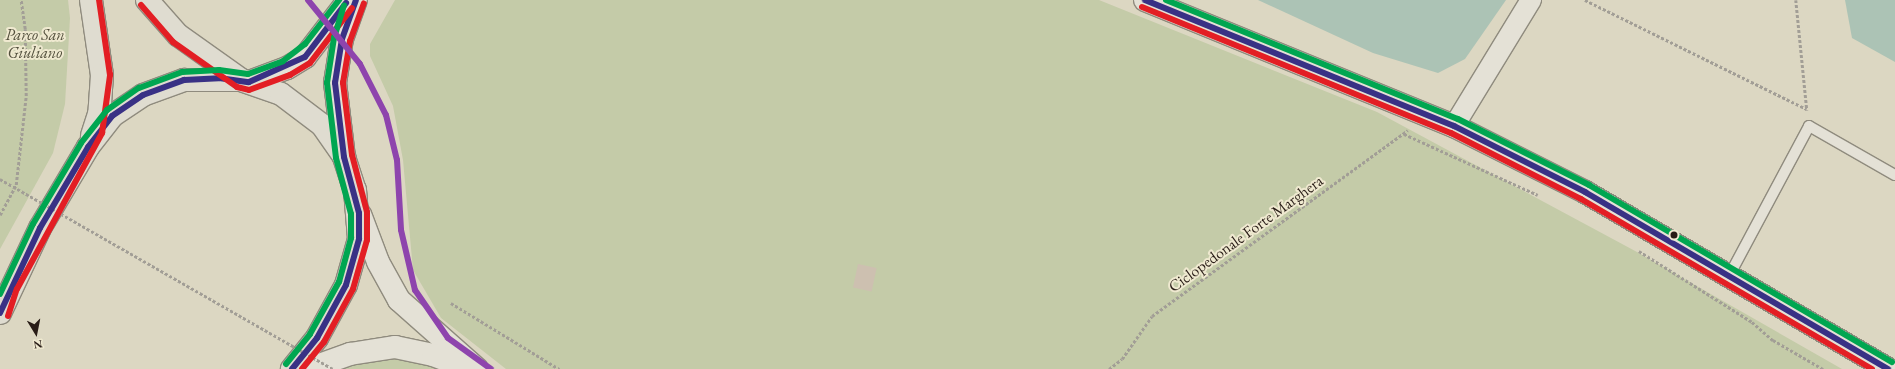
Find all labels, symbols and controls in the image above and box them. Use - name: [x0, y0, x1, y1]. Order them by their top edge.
- park label: Parco San Giuliano: [5, 25, 65, 63]
- street label: Ciclopedonale Forte Marghera: [1165, 171, 1327, 297]
- unlabelled marker: [1669, 230, 1679, 240]
- north arrow: [16, 313, 56, 353]
- text: N: [32, 337, 44, 352]

